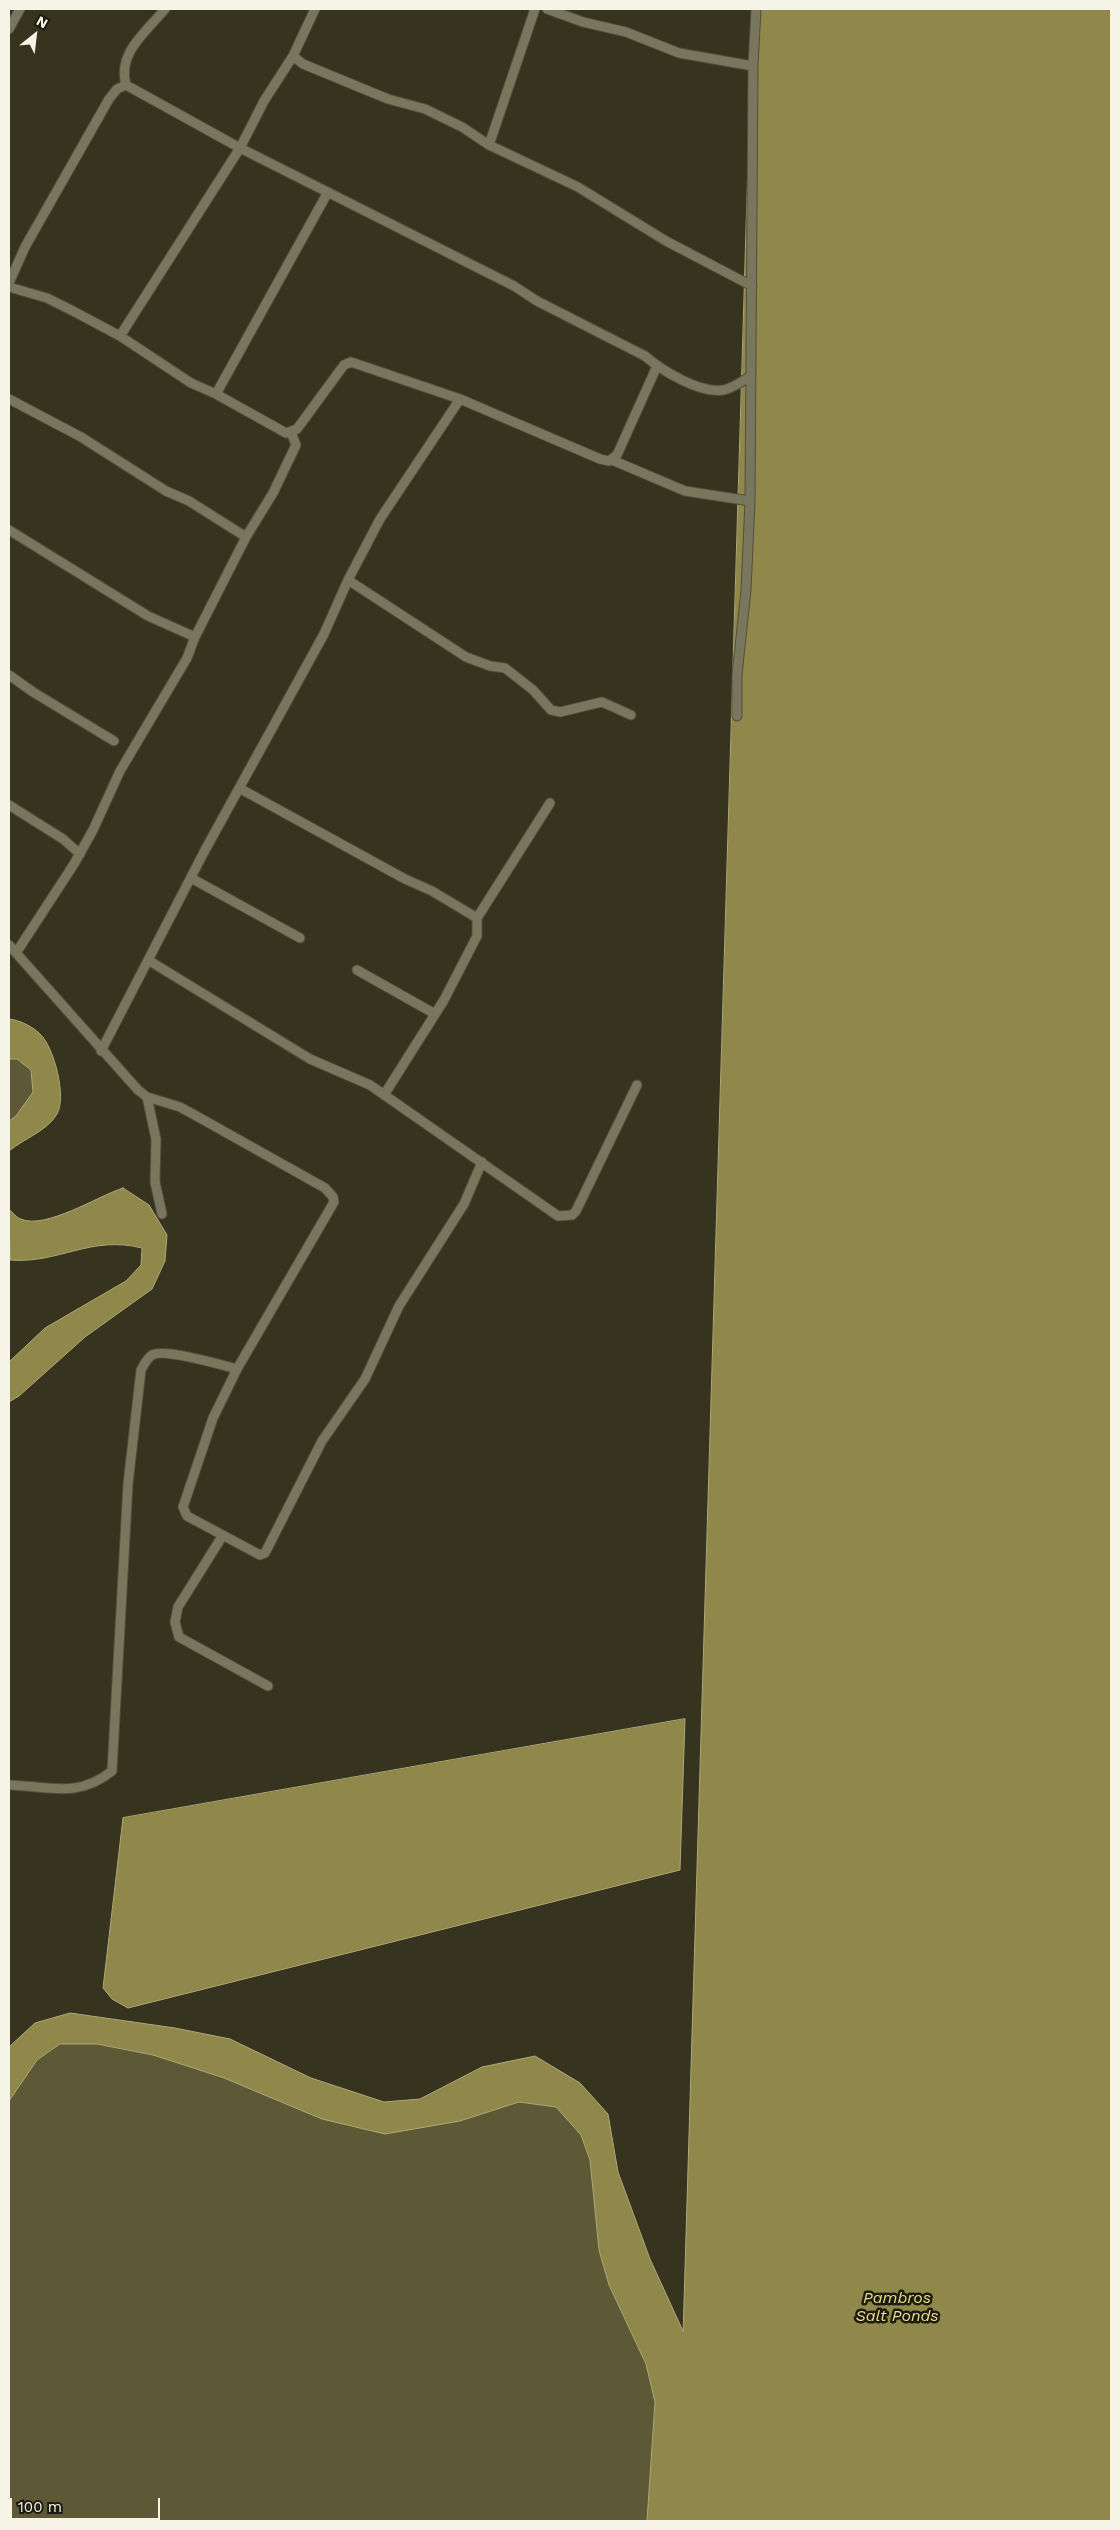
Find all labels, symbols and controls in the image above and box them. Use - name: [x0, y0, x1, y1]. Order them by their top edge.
- north arrow: [10, 10, 60, 60]
- text: N: [34, 12, 51, 31]
- water label: Pambros Salt Ponds: [855, 2288, 939, 2326]
- scale bar: [12, 2488, 162, 2520]
- text: 100 m: [18, 2498, 62, 2516]

